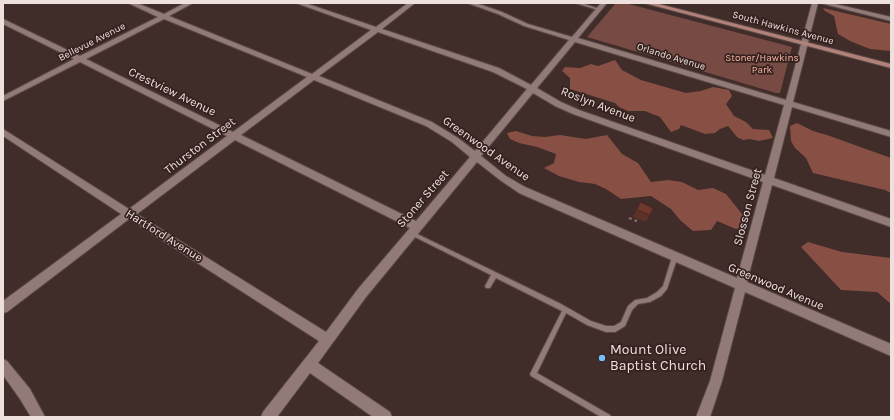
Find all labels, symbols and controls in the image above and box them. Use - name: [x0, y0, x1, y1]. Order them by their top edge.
- street label: South Hawkins Avenue: [731, 9, 835, 47]
- street label: Bellevue Avenue: [56, 20, 128, 64]
- street label: Orlando Avenue: [635, 41, 707, 73]
- park label: Stoner/Hawkins Park: [725, 52, 799, 76]
- street label: Crestview Avenue: [126, 65, 218, 119]
- street label: Roslyn Avenue: [559, 84, 637, 126]
- street label: Greenwood Avenue: [440, 114, 532, 184]
- street label: Thurston Street: [162, 115, 238, 177]
- street label: Stoner Street: [394, 167, 452, 231]
- street label: Slosson Street: [731, 167, 765, 247]
- street label: Hartford Avenue: [123, 207, 205, 265]
- street label: Greenwood Avenue: [726, 260, 826, 314]
- place label: Mount Olive Baptist Church: [610, 342, 706, 374]
- marker: Mount Olive Baptist Church: [597, 353, 607, 363]

